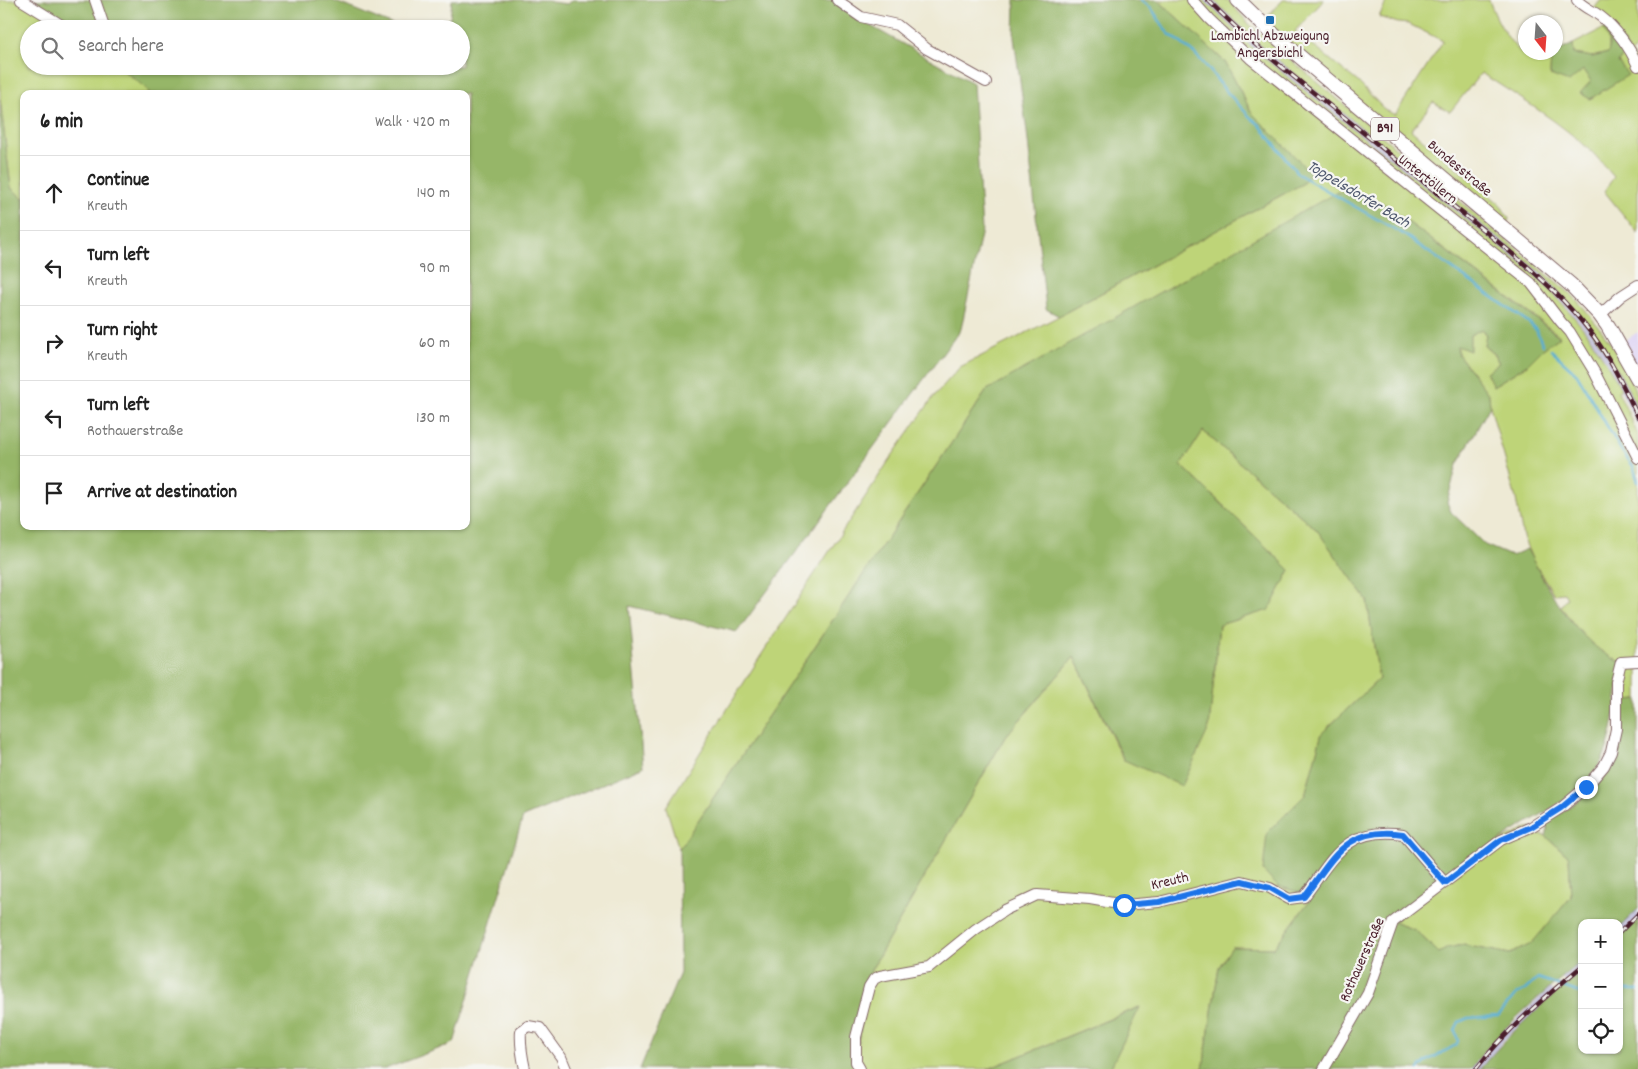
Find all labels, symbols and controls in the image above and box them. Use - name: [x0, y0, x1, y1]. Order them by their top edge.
- marker: Lambichl Abzweigung Angersbichl: [1264, 14, 1276, 26]
- north arrow: [1518, 15, 1563, 60]
- search box: [20, 20, 470, 75]
- place label: Lambichl Abzweigung Angersbichl: [1211, 26, 1329, 65]
- icon: search: [38, 34, 66, 62]
- text: Search here: [78, 34, 164, 61]
- text: 6 min: [40, 108, 83, 138]
- text: Walk · 420 m: [375, 111, 450, 134]
- road number: B91: [1371, 118, 1399, 140]
- street label: Bundesstraße: [1422, 135, 1496, 203]
- street label: Untertöllern: [1393, 150, 1462, 210]
- water label: Toppelsdorfer Bach: [1302, 155, 1414, 235]
- text: Continue: [87, 168, 149, 195]
- icon: ahead: [40, 179, 68, 207]
- text: 140 m: [416, 182, 450, 205]
- text: Kreuth: [87, 195, 128, 218]
- text: Turn left: [87, 243, 150, 270]
- icon: left: [40, 254, 68, 282]
- text: 90 m: [419, 257, 450, 280]
- text: Kreuth: [87, 270, 128, 293]
- text: Turn right: [87, 318, 158, 345]
- icon: right: [40, 329, 68, 357]
- text: 60 m: [419, 332, 450, 355]
- text: Kreuth: [87, 345, 128, 368]
- text: Turn left: [87, 393, 150, 420]
- icon: left: [40, 404, 68, 432]
- text: 130 m: [416, 407, 450, 430]
- text: Rothauerstraße: [87, 420, 183, 443]
- icon: arrive: [40, 479, 68, 507]
- text: Arrive at destination: [87, 480, 237, 507]
- route end: [1575, 776, 1598, 799]
- street label: Kreuth: [1149, 867, 1191, 897]
- route start: [1113, 894, 1136, 917]
- street label: Rothauerstraße: [1335, 914, 1392, 1006]
- map controls: [1578, 919, 1623, 1054]
- button: +: [1578, 919, 1623, 964]
- button: −: [1578, 964, 1623, 1009]
- button: locate: [1578, 1009, 1623, 1054]

